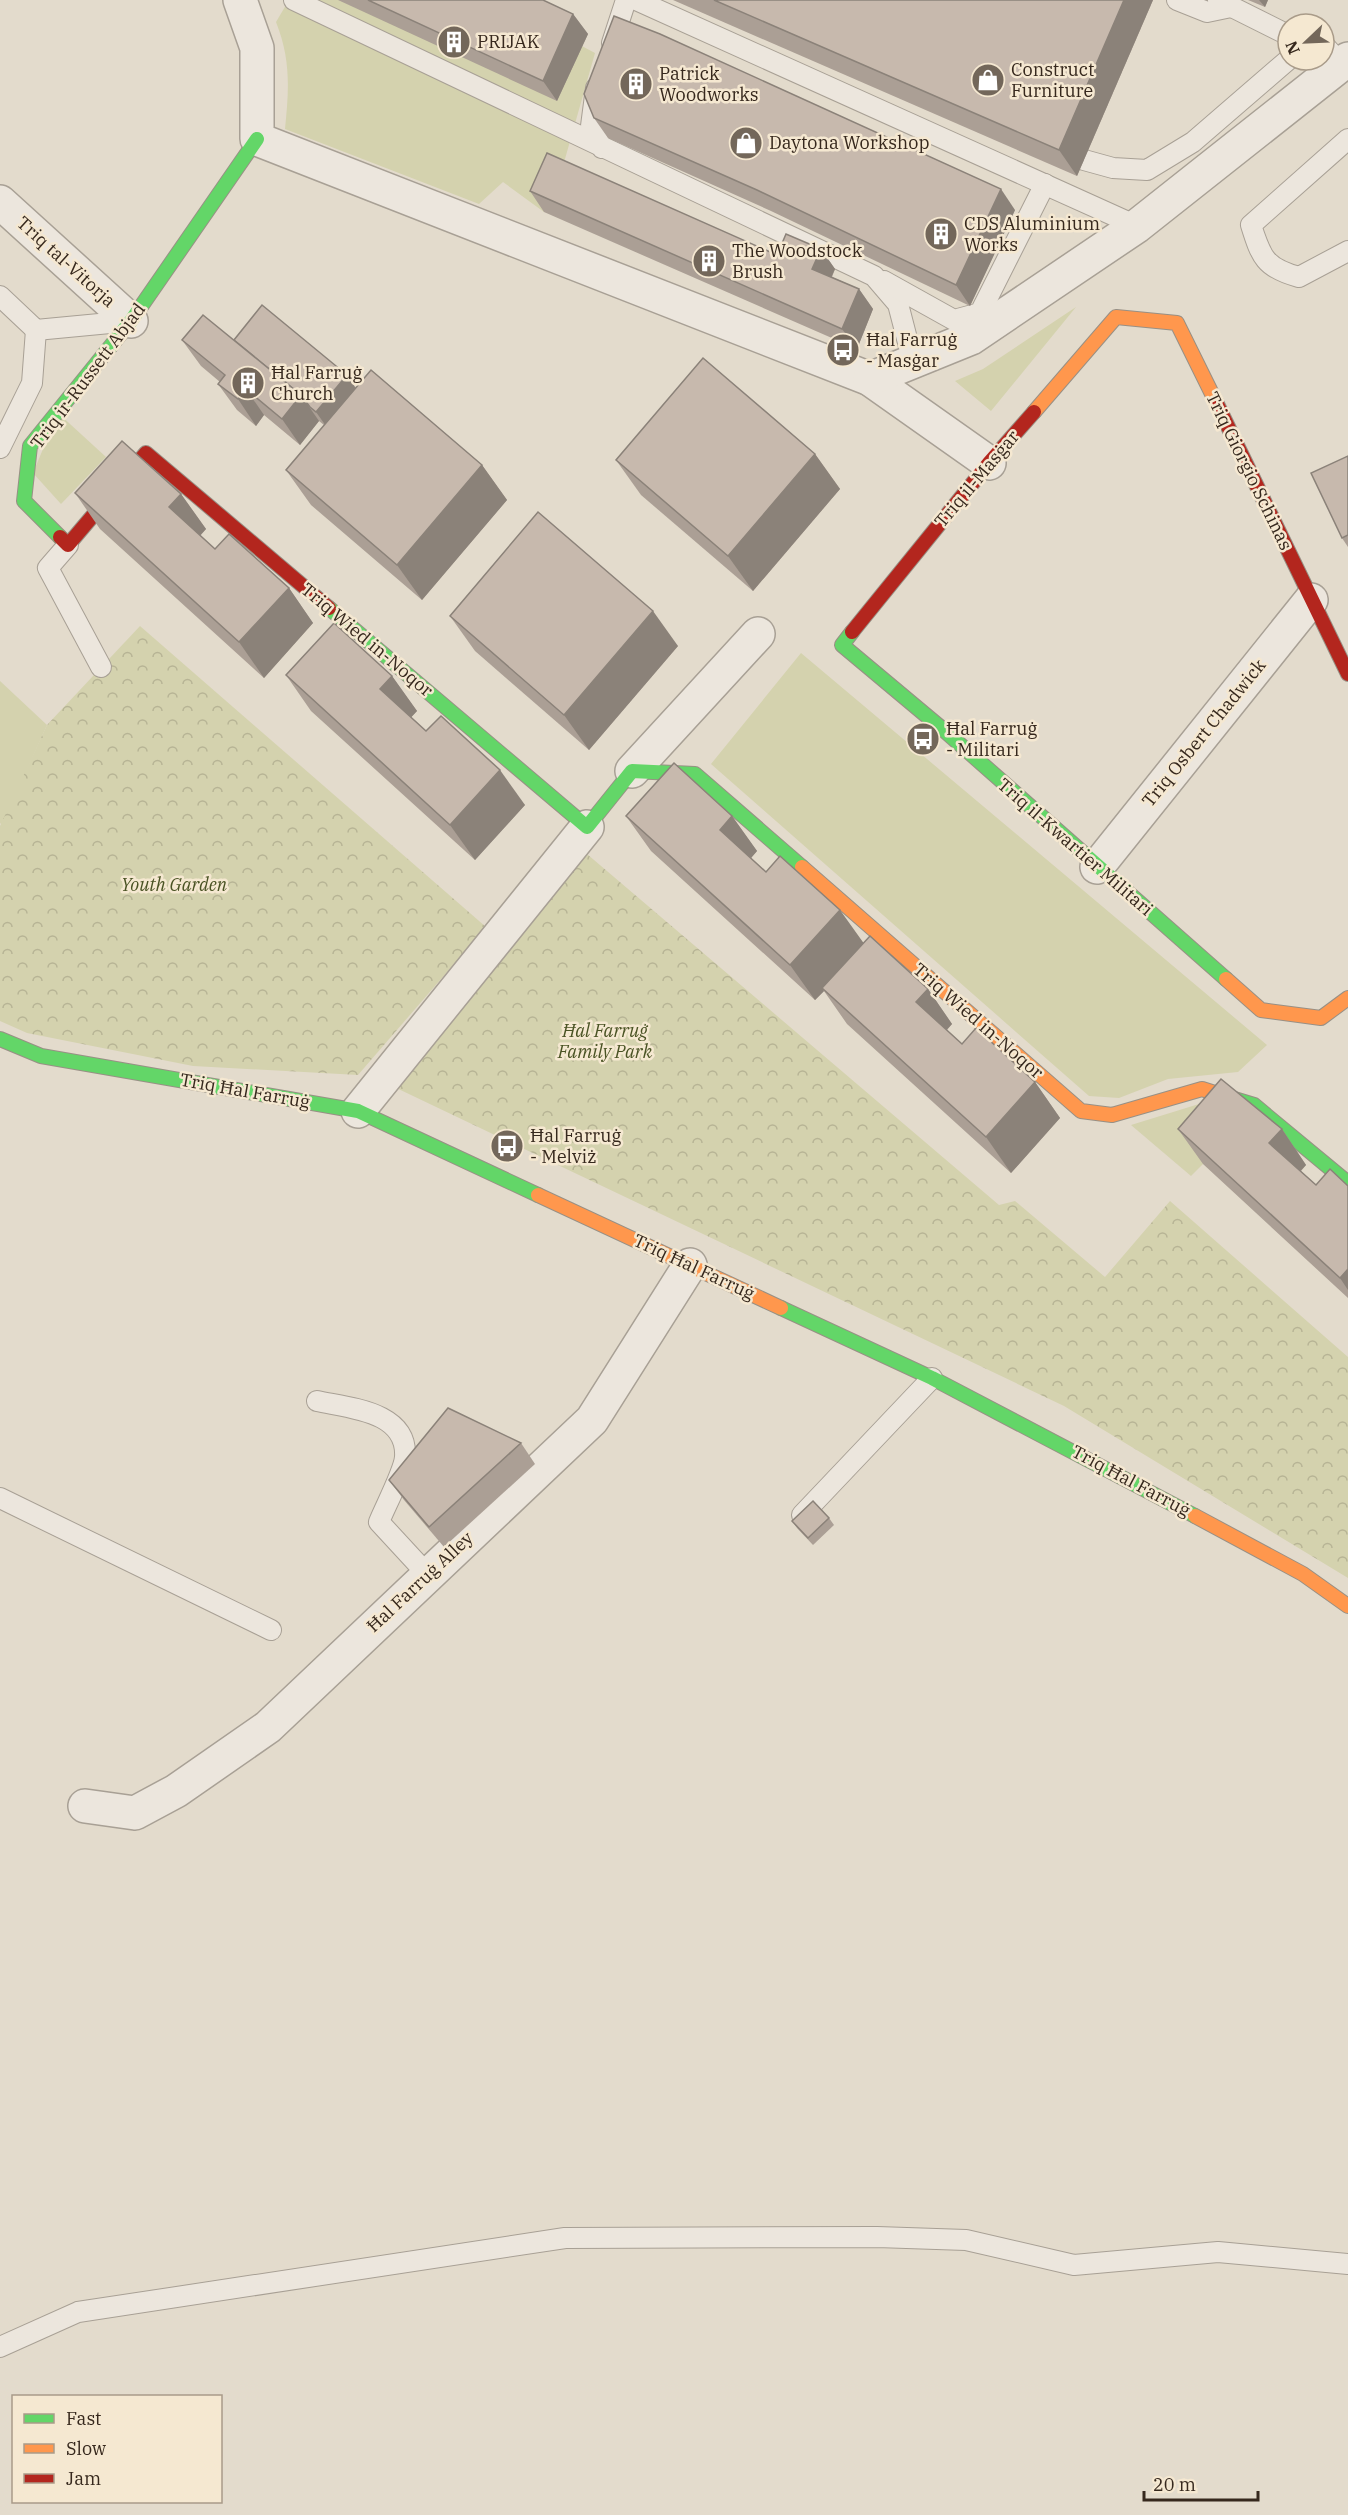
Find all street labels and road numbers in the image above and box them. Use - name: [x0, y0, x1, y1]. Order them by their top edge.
- street label: Triq tal-Vitorja: [12, 211, 121, 312]
- street label: Triq ir-Russett Abjad: [25, 298, 150, 453]
- street label: Triq Giorgio Schinas: [1201, 388, 1298, 554]
- street label: Triq il-Masġar: [929, 425, 1024, 532]
- street label: Triq Wied in-Noqor: [297, 578, 438, 702]
- street label: Triq Osbert Chadwick: [1137, 654, 1271, 811]
- street label: Triq il-Kwartier Militari: [993, 773, 1158, 921]
- street label: Triq Wied in-Noqor: [908, 958, 1048, 1084]
- street label: Triq Ħal Farruġ: [178, 1068, 312, 1113]
- street label: Triq Ħal Farruġ: [630, 1228, 759, 1305]
- street label: Triq Ħal Farruġ: [1068, 1440, 1195, 1522]
- street label: Ħal Farruġ Alley: [362, 1526, 478, 1637]

